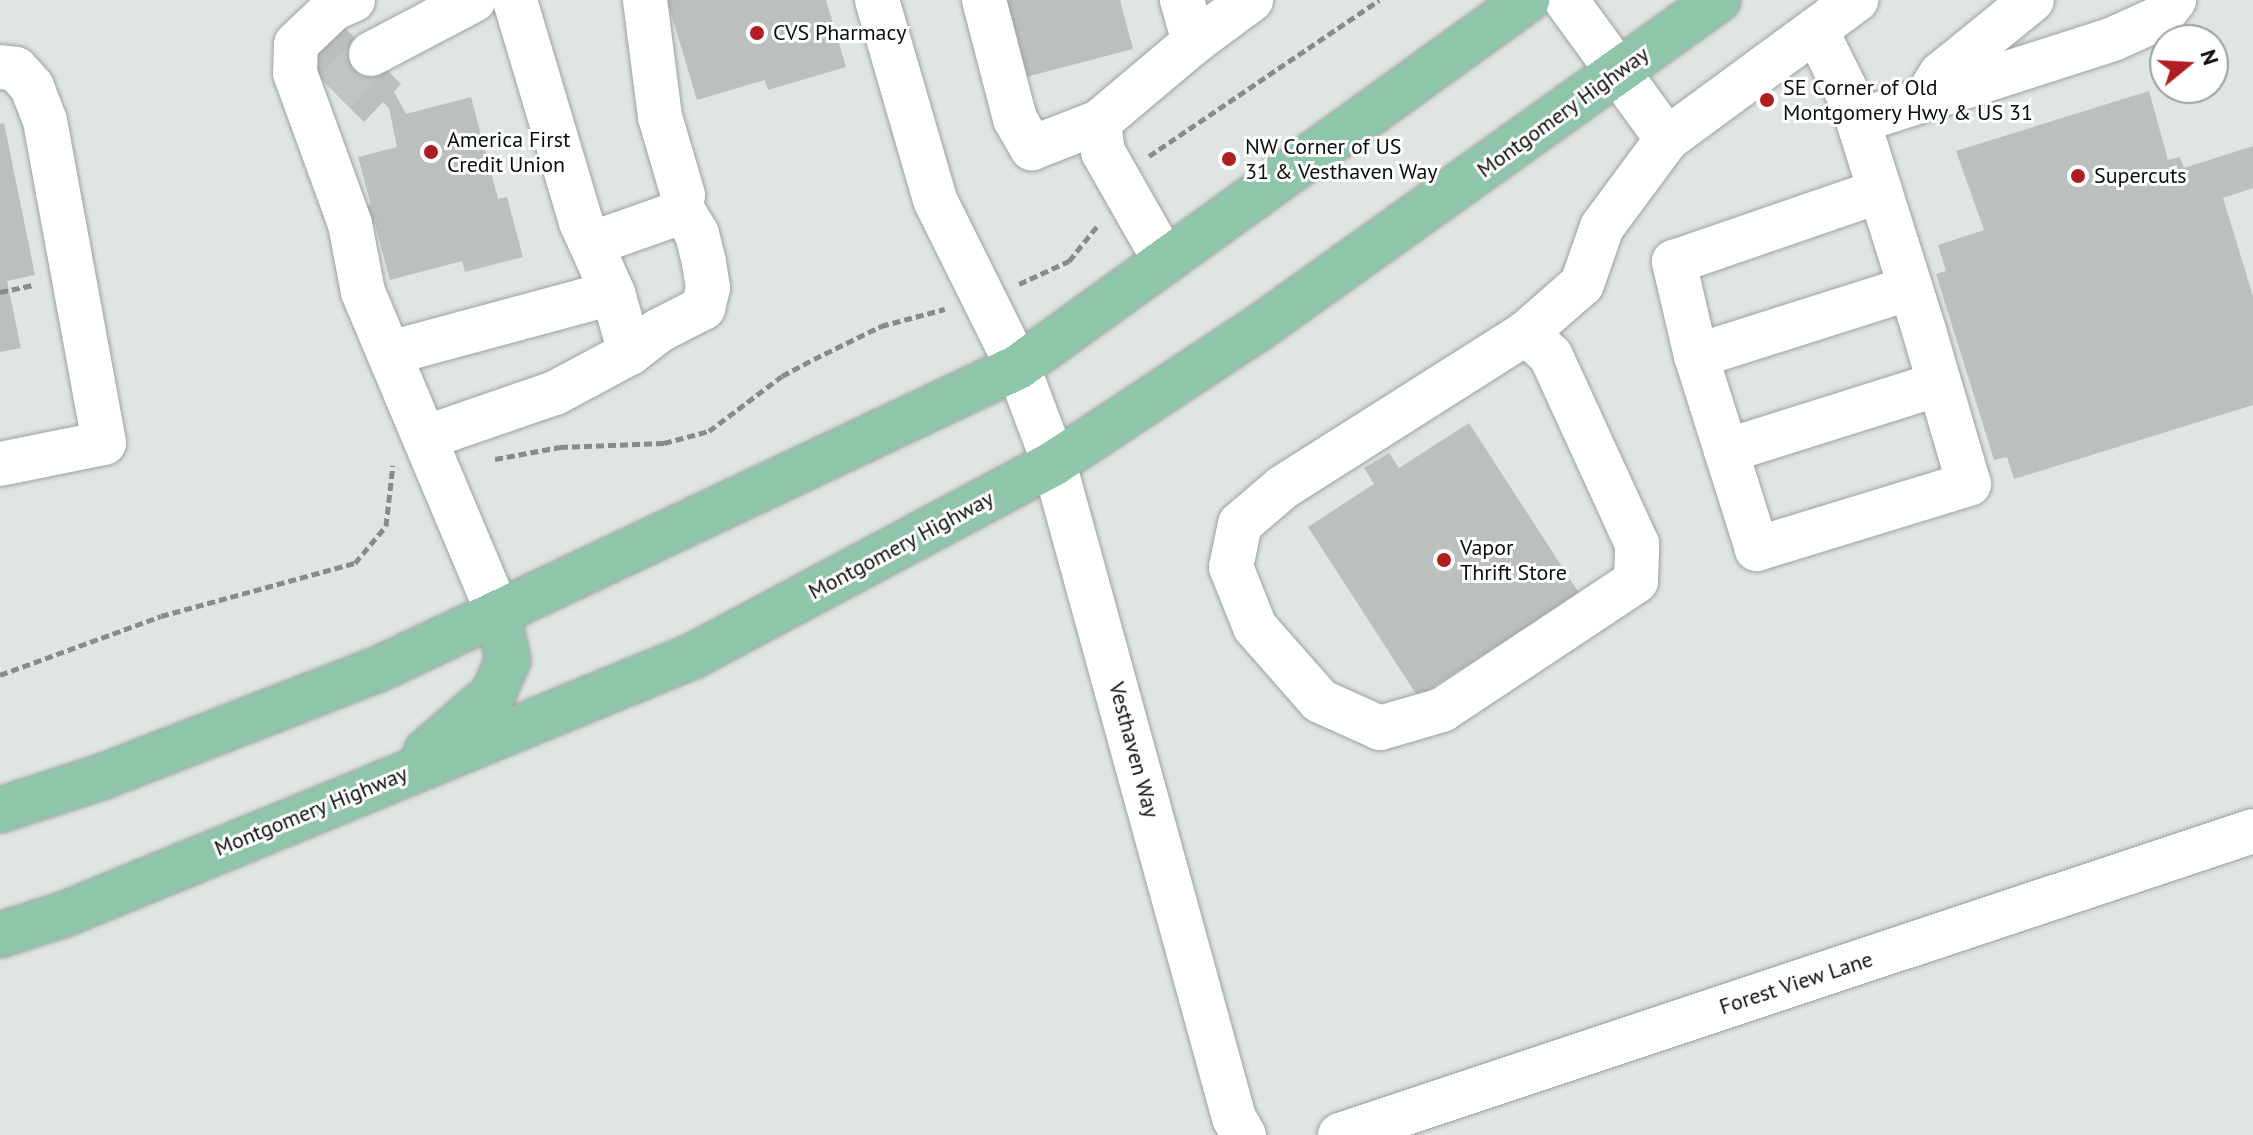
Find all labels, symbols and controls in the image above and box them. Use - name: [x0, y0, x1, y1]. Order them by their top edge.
- place label: CVS Pharmacy: [773, 20, 906, 46]
- marker: CVS Pharmacy: [748, 24, 766, 42]
- north arrow: [2149, 24, 2229, 104]
- street label: Montgomery Highway: [1472, 41, 1654, 183]
- text: N: [2194, 46, 2225, 68]
- place label: SE Corner of Old Montgomery Hwy & US 31: [1783, 74, 2035, 126]
- marker: SE Corner of Old Montgomery Hwy & US 31: [1758, 91, 1776, 109]
- place label: America First Credit Union: [447, 126, 570, 178]
- place label: NW Corner of US 31 & Vesthaven Way: [1245, 133, 1439, 184]
- marker: America First Credit Union: [422, 143, 440, 161]
- marker: NW Corner of US 31 & Vesthaven Way: [1220, 150, 1238, 168]
- place label: Supercuts: [2094, 163, 2187, 189]
- marker: Supercuts: [2069, 167, 2087, 185]
- street label: Montgomery Highway: [804, 485, 998, 605]
- place label: Vapor Thrift Store: [1460, 534, 1567, 586]
- marker: Vapor Thrift Store: [1435, 551, 1453, 569]
- street label: Vesthaven Way: [1103, 679, 1165, 821]
- street label: Montgomery Highway: [210, 760, 412, 862]
- street label: Forest View Lane: [1715, 946, 1877, 1020]

